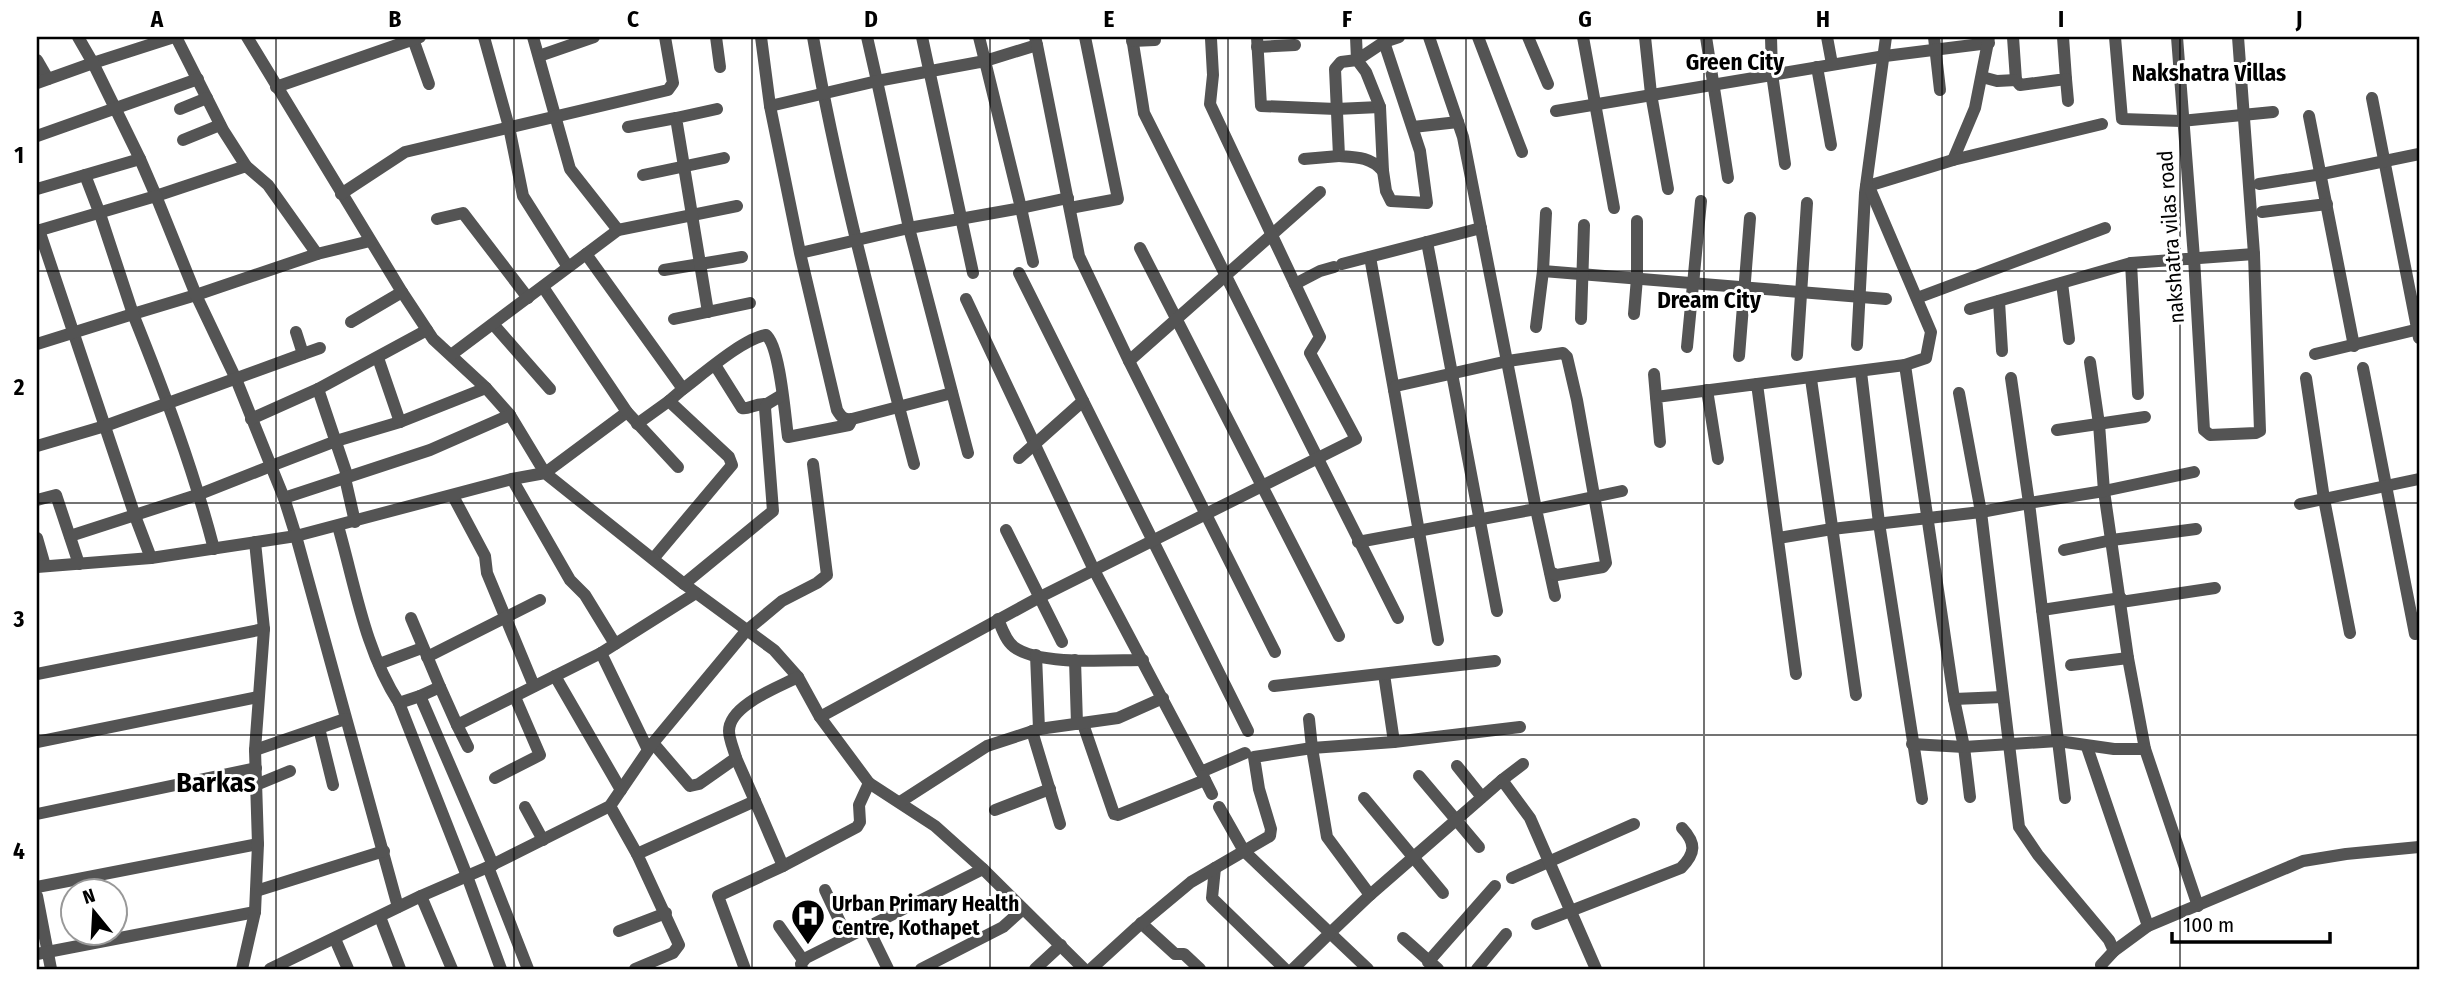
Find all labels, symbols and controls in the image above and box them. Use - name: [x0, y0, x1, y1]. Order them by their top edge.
- text: A: [150, 5, 164, 33]
- text: B: [389, 5, 402, 33]
- text: C: [627, 5, 639, 33]
- text: D: [864, 5, 878, 33]
- text: E: [1104, 5, 1115, 33]
- text: F: [1342, 5, 1352, 33]
- text: G: [1578, 5, 1592, 33]
- text: H: [1816, 5, 1830, 33]
- text: I: [2058, 5, 2064, 33]
- text: J: [2295, 5, 2302, 33]
- district label: Green City: [1686, 48, 1785, 76]
- district label: Nakshatra Villas: [2132, 59, 2286, 87]
- text: 1: [14, 141, 24, 169]
- street label: nakshatra vilas road: [2152, 150, 2190, 324]
- district label: Dream City: [1657, 286, 1762, 314]
- text: 2: [13, 373, 25, 401]
- text: 3: [13, 605, 25, 633]
- district label: Barkas: [176, 766, 256, 799]
- text: 4: [13, 837, 25, 865]
- north arrow: [60, 876, 130, 946]
- text: N: [80, 884, 98, 909]
- place label: Urban Primary Health Centre, Kothapet: [832, 891, 1019, 941]
- hospital icon: Urban Primary Health Centre, Kothapet: [789, 897, 827, 946]
- scale bar: [2172, 901, 2330, 945]
- text: 100 m: [2183, 912, 2234, 938]

